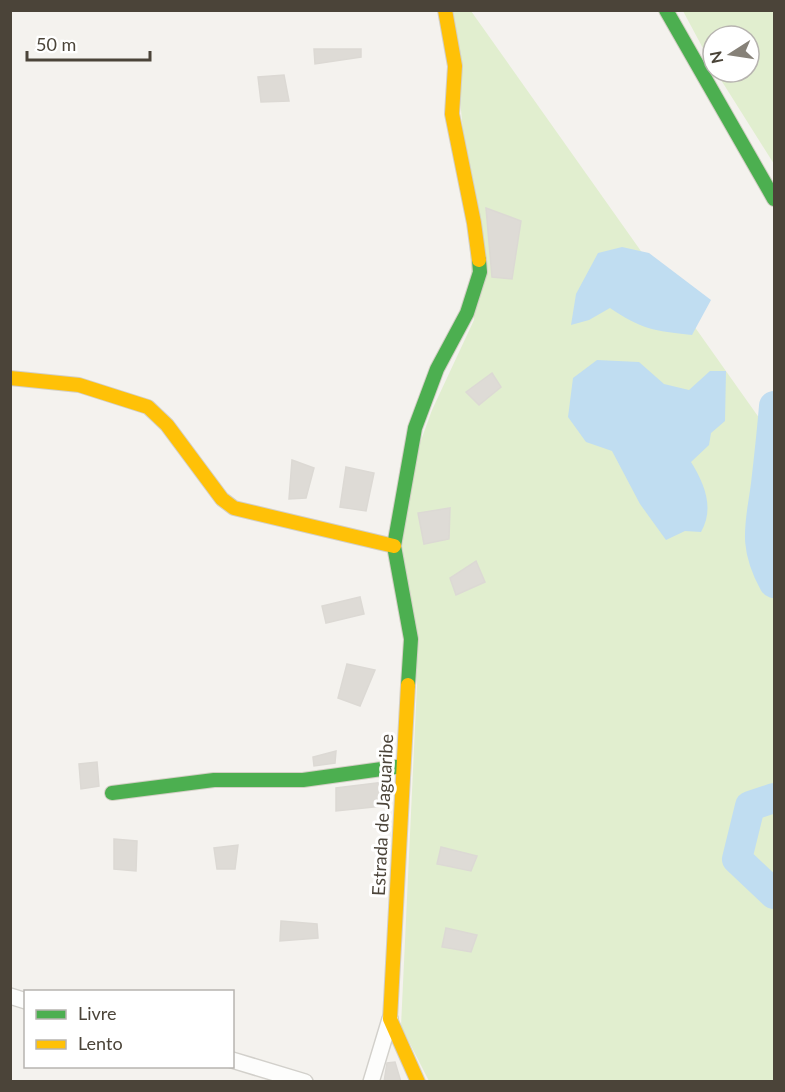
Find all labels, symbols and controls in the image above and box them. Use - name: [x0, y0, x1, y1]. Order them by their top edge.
- scale bar: [27, 24, 150, 62]
- north arrow: [701, 24, 761, 84]
- text: 50 m: [36, 33, 76, 55]
- text: N: [705, 49, 726, 65]
- street label: Estrada de Jaguaribe: [367, 733, 397, 896]
- legend: [24, 990, 234, 1068]
- text: Livre: [78, 1002, 117, 1024]
- text: Lento: [78, 1032, 123, 1054]

